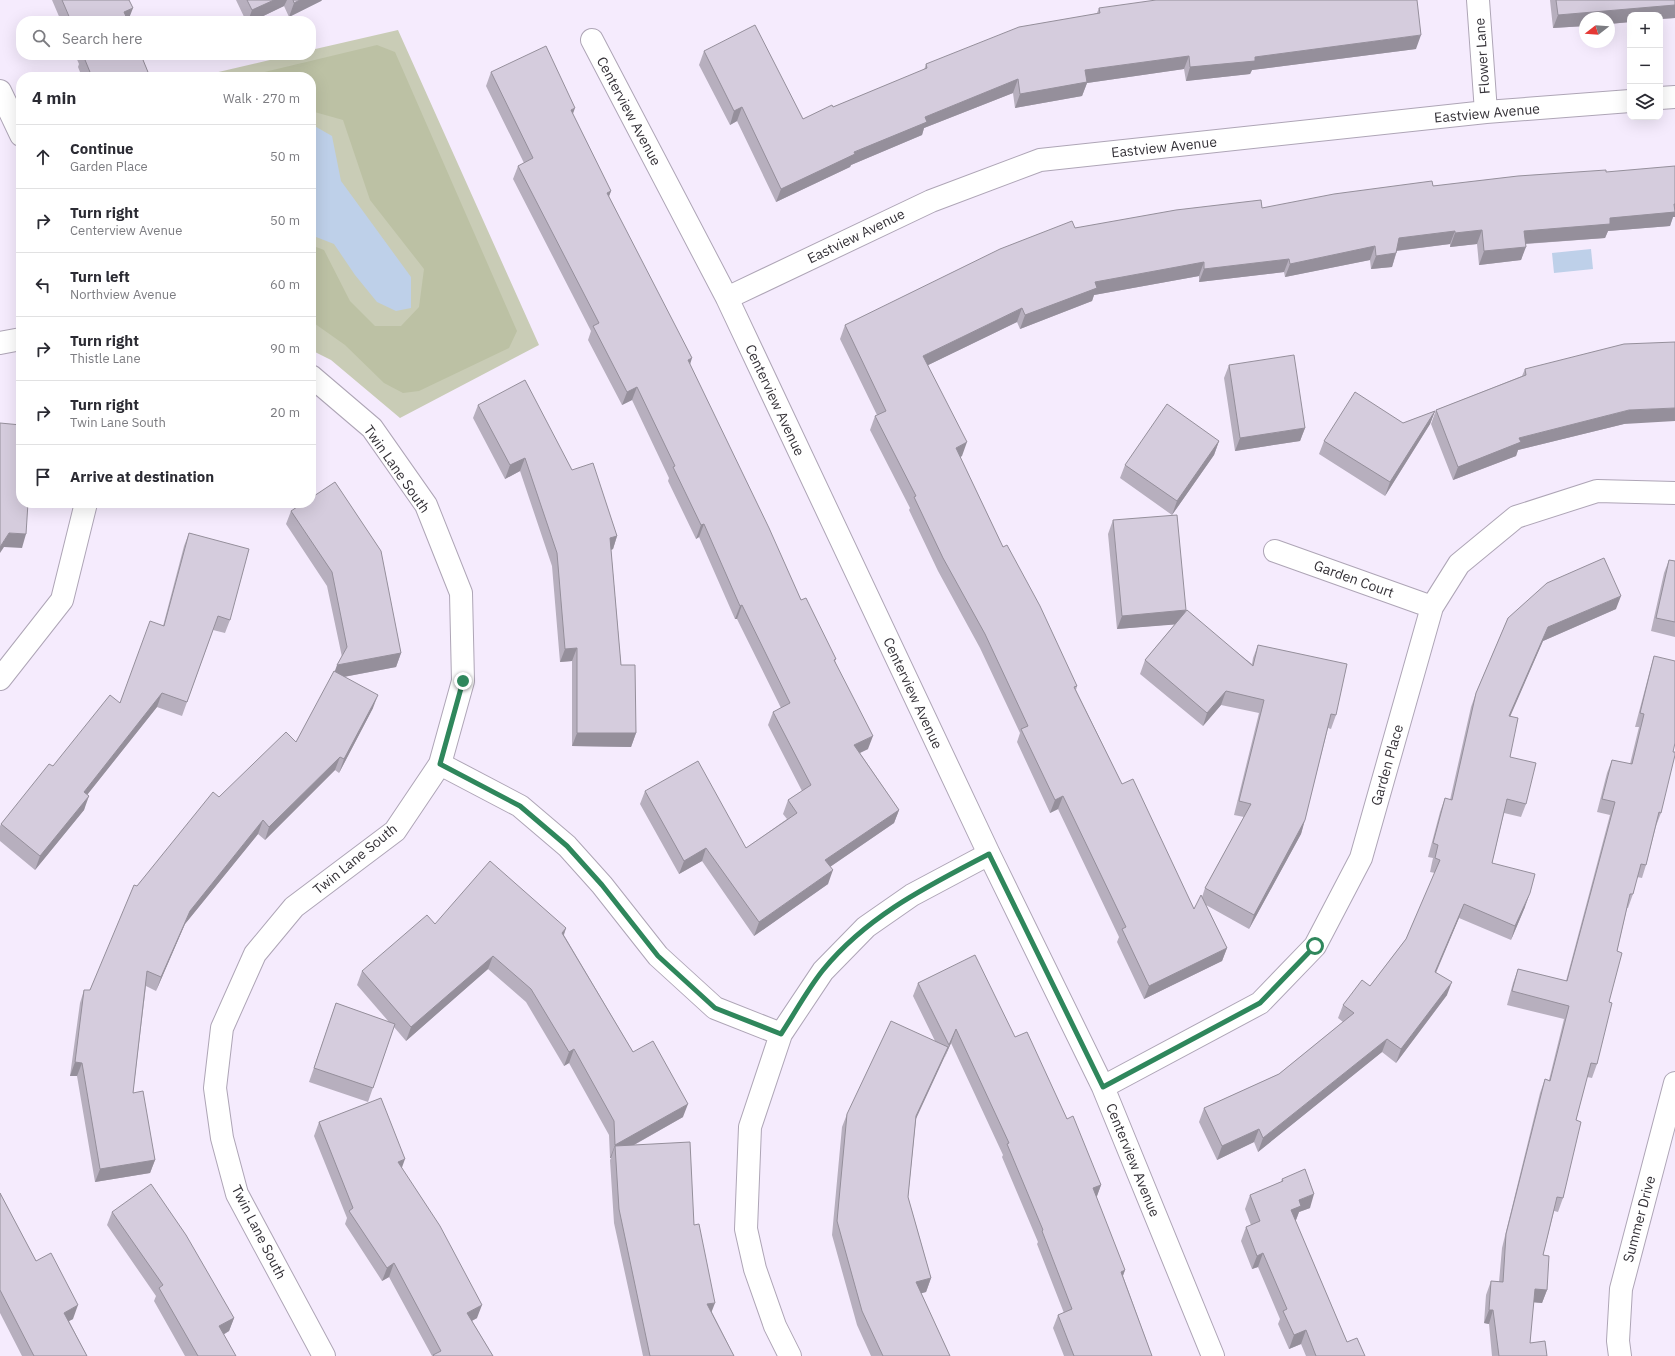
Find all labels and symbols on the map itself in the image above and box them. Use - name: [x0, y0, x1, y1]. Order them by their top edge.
- north arrow: [1579, 12, 1615, 48]
- street label: Flower Lane: [1470, 17, 1494, 95]
- street label: Centerview Avenue: [593, 53, 665, 169]
- street label: Eastview Avenue: [1433, 99, 1541, 127]
- street label: Eastview Avenue: [1110, 132, 1218, 161]
- street label: Eastview Avenue: [804, 205, 908, 267]
- street label: Centerview Avenue: [741, 341, 809, 459]
- street label: Twin Lane South: [360, 422, 434, 516]
- street label: Garden Court: [1311, 556, 1397, 602]
- street label: Centerview Avenue: [879, 634, 947, 752]
- route end: [454, 672, 472, 690]
- street label: Garden Place: [1367, 722, 1407, 808]
- street label: Twin Lane South: [309, 820, 401, 898]
- route start: [1306, 937, 1324, 955]
- street label: Centerview Avenue: [1102, 1101, 1164, 1220]
- street label: Summer Drive: [1619, 1173, 1659, 1264]
- street label: Twin Lane South: [228, 1182, 290, 1282]

